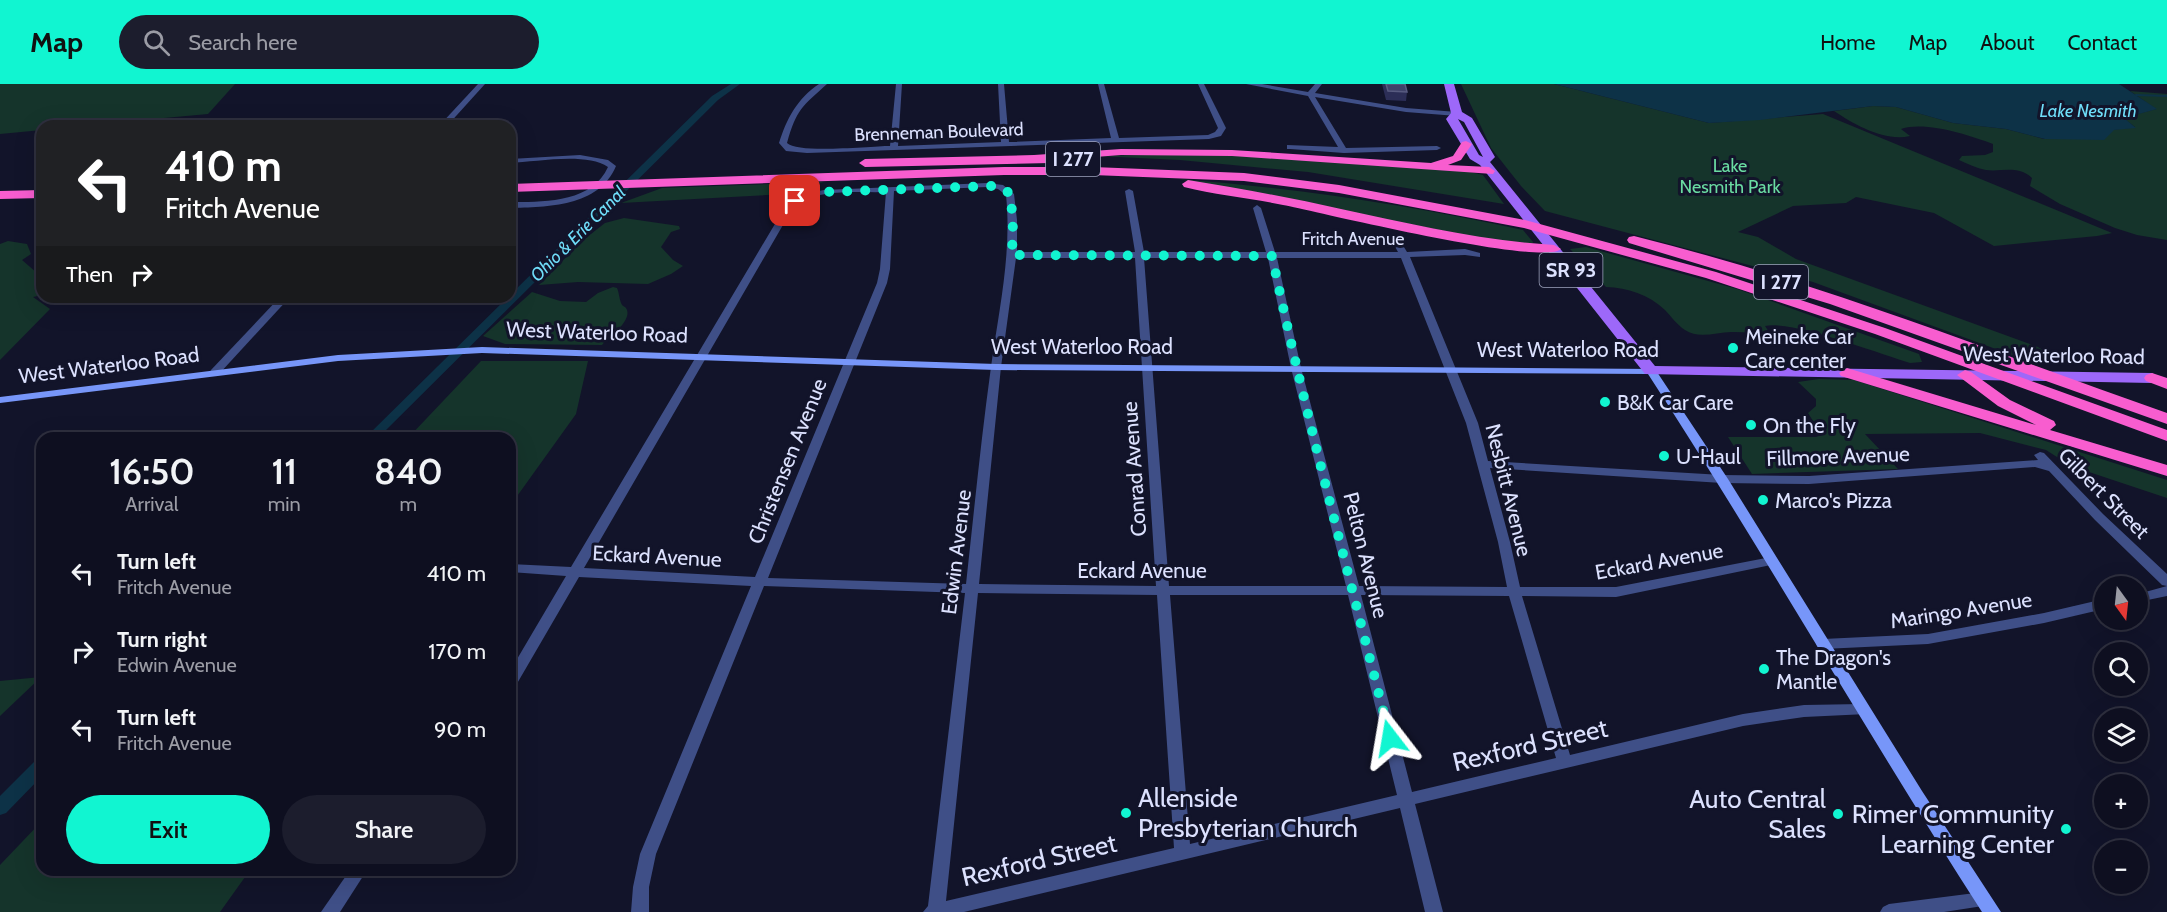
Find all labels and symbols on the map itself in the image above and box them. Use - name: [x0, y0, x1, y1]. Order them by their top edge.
- water label: Lake Nesmith: [2039, 100, 2137, 122]
- street label: Brenneman Boulevard: [854, 118, 1024, 146]
- road number: I 277: [1046, 142, 1100, 176]
- park label: Lake Nesmith Park: [1680, 155, 1781, 198]
- pin: [769, 175, 820, 226]
- water label: Ohio & Erie Canal: [526, 181, 631, 286]
- street label: Fritch Avenue: [1301, 228, 1405, 250]
- road number: SR 93: [1540, 253, 1602, 287]
- road number: I 277: [1754, 265, 1808, 299]
- street label: West Waterloo Road: [506, 316, 688, 348]
- place label: Meineke Car Care center: [1745, 324, 1854, 373]
- street label: West Waterloo Road: [991, 334, 1173, 359]
- street label: West Waterloo Road: [1477, 337, 1659, 362]
- marker: Meineke Car Care center: [1726, 341, 1740, 355]
- street label: West Waterloo Road: [1963, 341, 2145, 369]
- street label: West Waterloo Road: [17, 342, 201, 388]
- street label: Christensen Avenue: [742, 374, 832, 547]
- place label: B&K Car Care: [1617, 390, 1734, 415]
- marker: B&K Car Care: [1598, 395, 1612, 409]
- street label: Conrad Avenue: [1117, 400, 1151, 537]
- place label: On the Fly: [1763, 413, 1856, 438]
- marker: On the Fly: [1744, 418, 1758, 432]
- street label: Nesbitt Avenue: [1480, 421, 1538, 559]
- street label: Fillmore Avenue: [1766, 441, 1910, 471]
- street label: Gilbert Street: [2053, 442, 2155, 544]
- place label: U-Haul: [1676, 444, 1741, 469]
- marker: U-Haul: [1657, 449, 1671, 463]
- street label: Edwin Avenue: [936, 488, 976, 616]
- place label: Marco's Pizza: [1775, 488, 1892, 513]
- street label: Pelton Avenue: [1338, 489, 1394, 621]
- marker: Marco's Pizza: [1756, 493, 1770, 507]
- street label: Eckard Avenue: [1593, 537, 1725, 585]
- street label: Eckard Avenue: [592, 540, 723, 572]
- street label: Eckard Avenue: [1077, 558, 1207, 583]
- north arrow: [2094, 576, 2148, 630]
- street label: Maringo Avenue: [1888, 586, 2034, 634]
- place label: The Dragon's Mantle: [1776, 645, 1891, 694]
- marker: The Dragon's Mantle: [1757, 662, 1771, 676]
- position arrow: [1358, 706, 1422, 770]
- street label: Rexford Street: [1449, 712, 1611, 778]
- place label: Allenside Presbyterian Church: [1138, 782, 1358, 844]
- place label: Auto Central Sales: [1689, 783, 1826, 845]
- place label: Rimer Community Learning Center: [1852, 798, 2055, 860]
- marker: Allenside Presbyterian Church: [1119, 806, 1133, 820]
- marker: Auto Central Sales: [1831, 807, 1845, 821]
- marker: Rimer Community Learning Center: [2059, 822, 2073, 836]
- street label: Rexford Street: [958, 827, 1120, 893]

